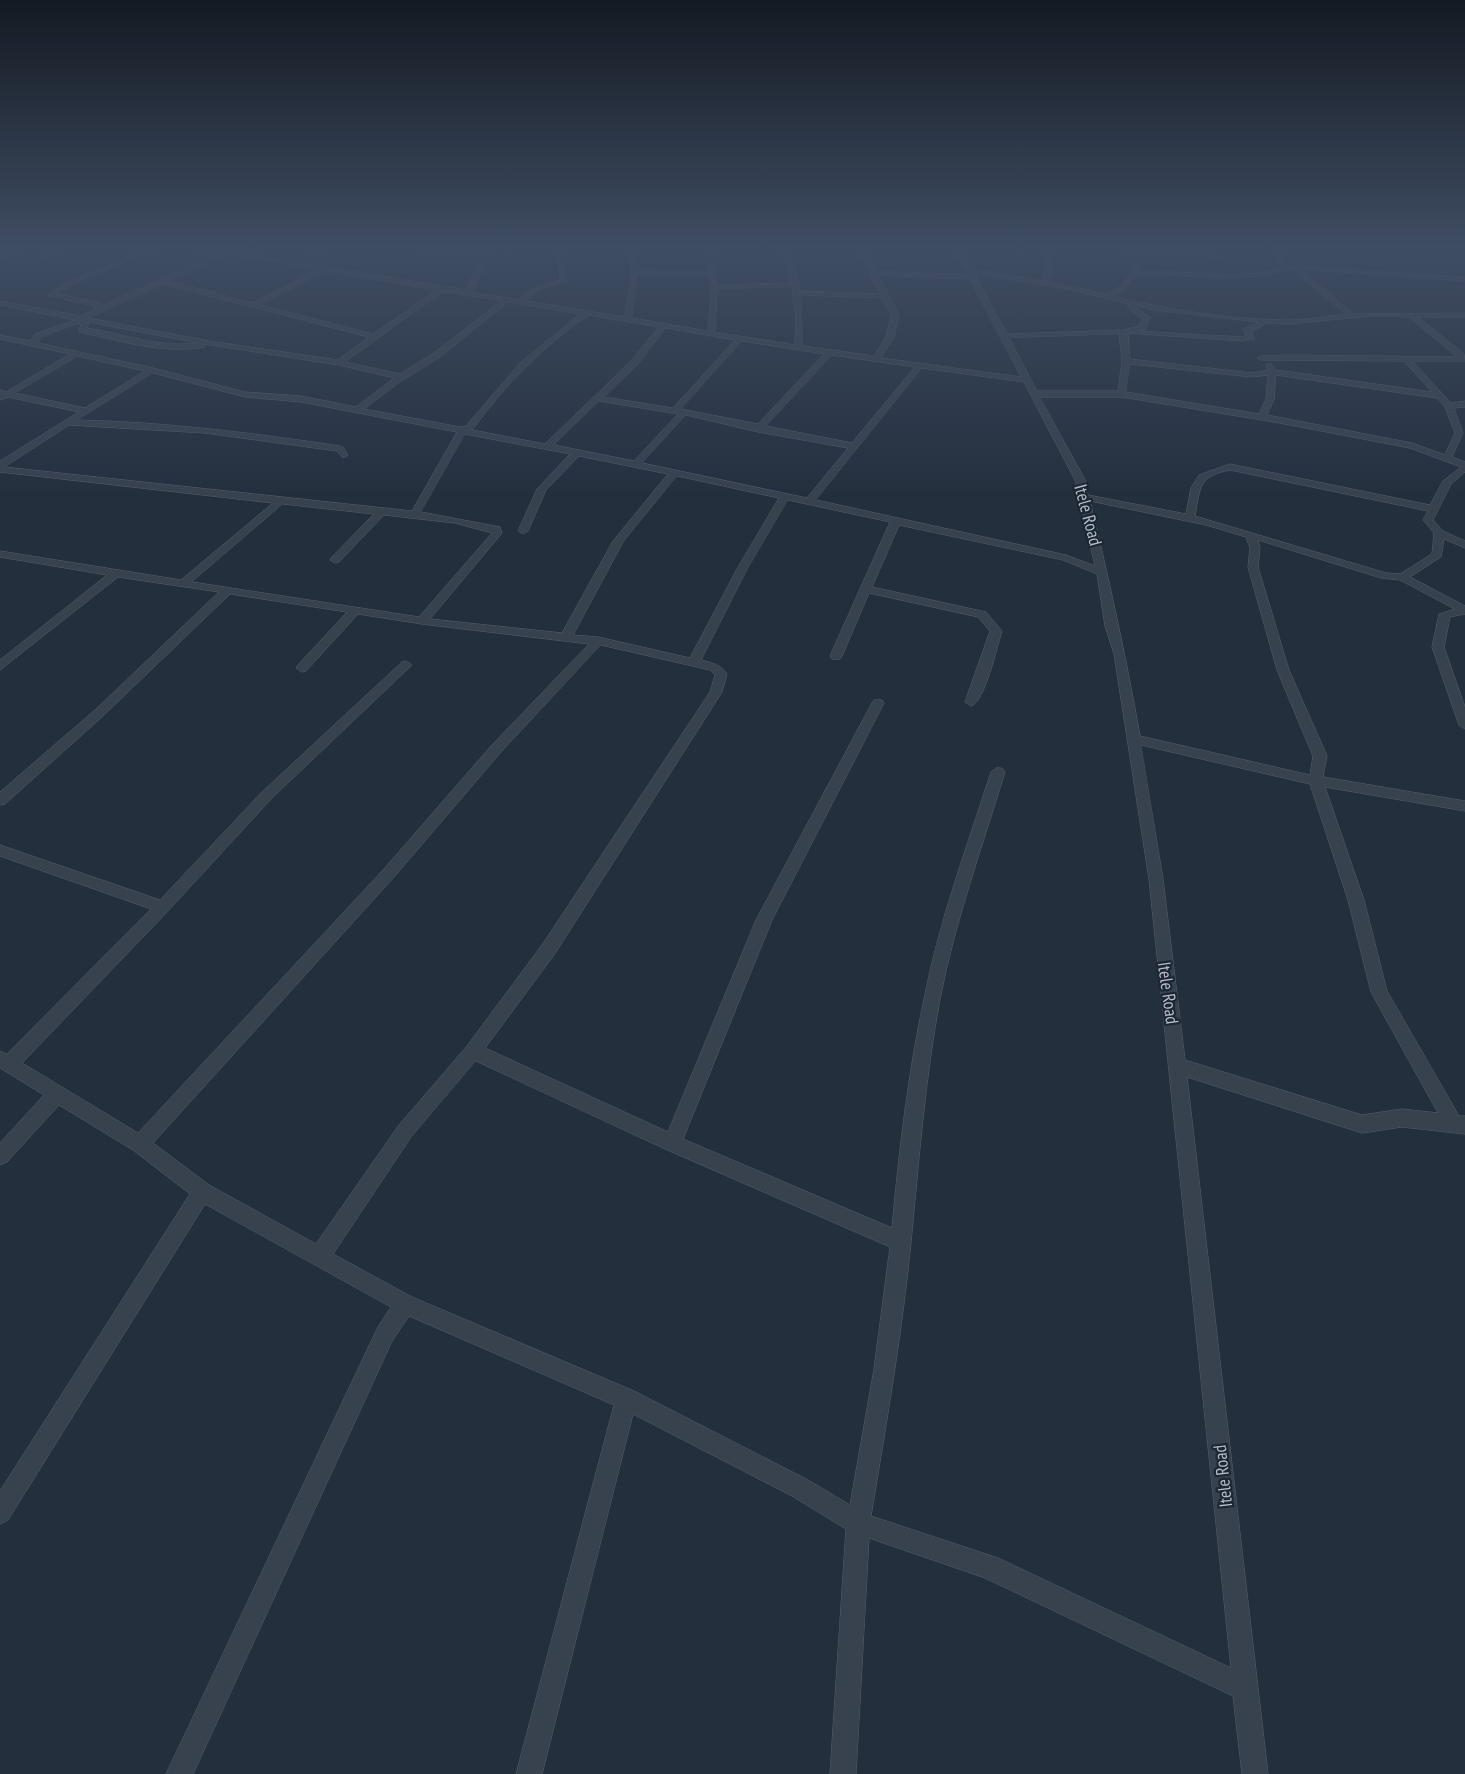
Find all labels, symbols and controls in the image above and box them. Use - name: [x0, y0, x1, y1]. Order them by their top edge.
- street label: Itele Road: [1069, 482, 1108, 548]
- street label: Itele Road: [1153, 960, 1184, 1026]
- street label: Itele Road: [1208, 1444, 1237, 1508]

